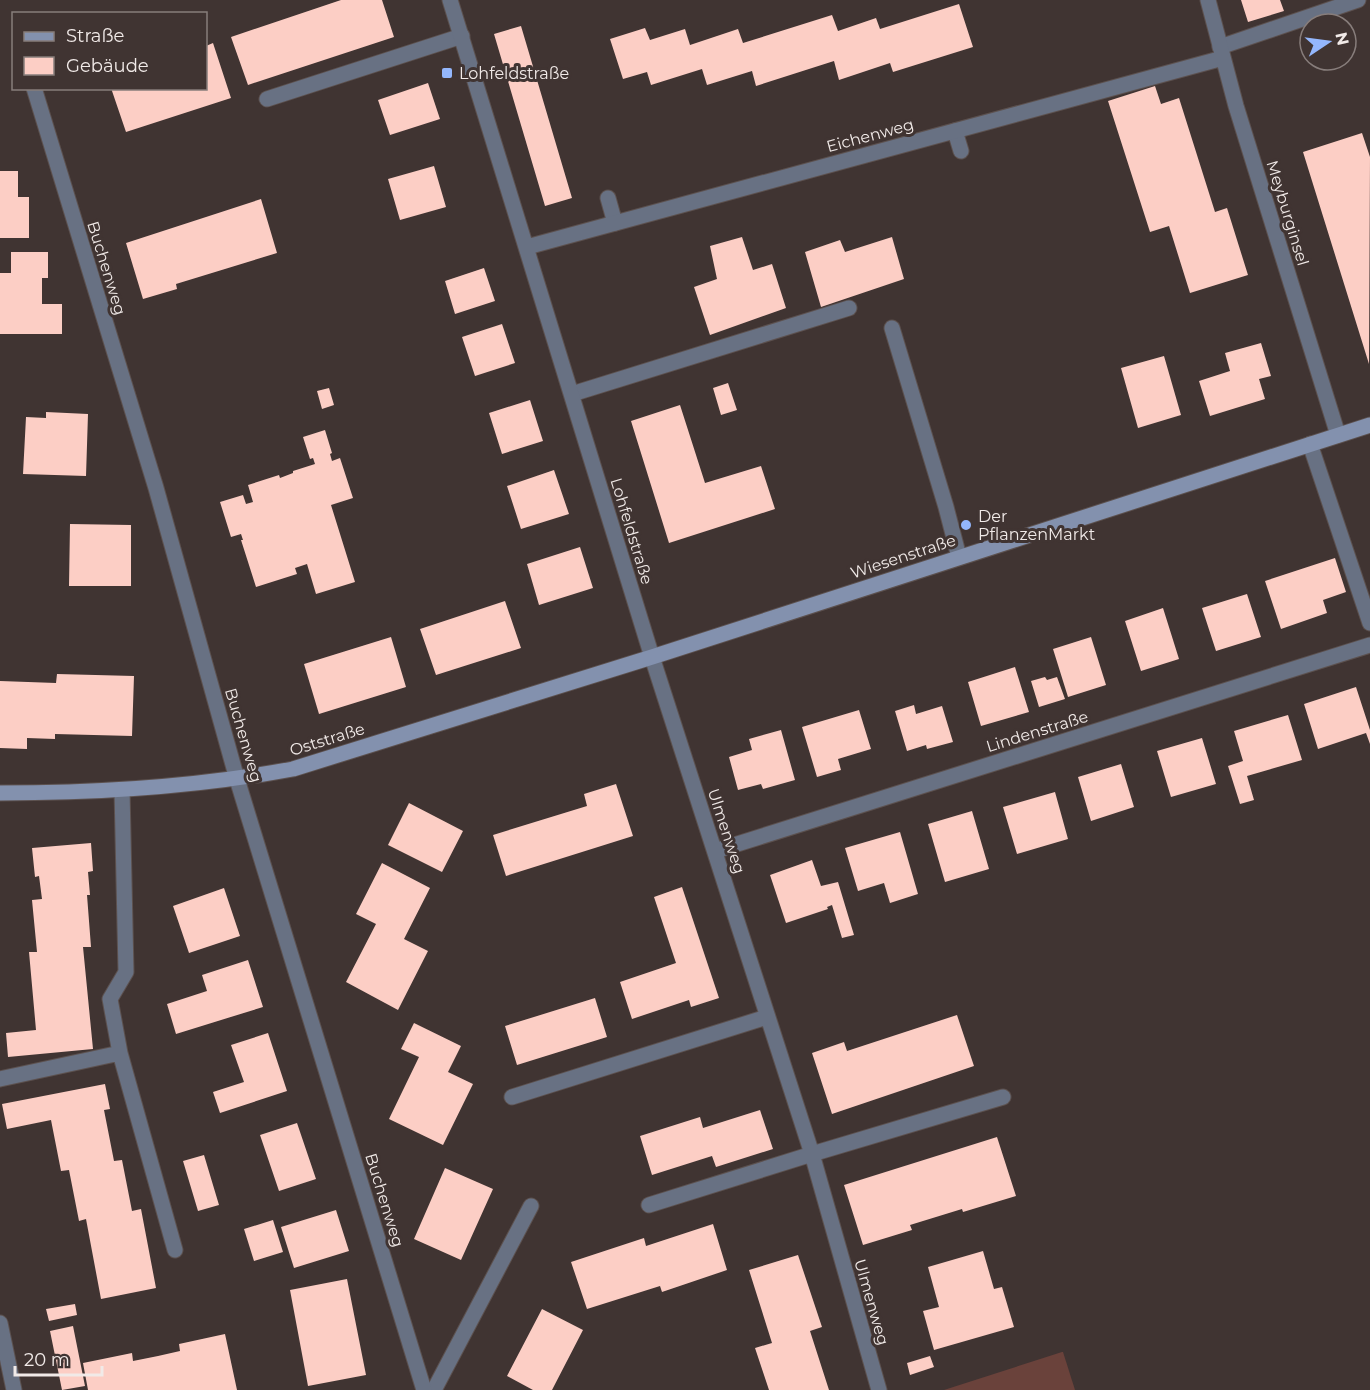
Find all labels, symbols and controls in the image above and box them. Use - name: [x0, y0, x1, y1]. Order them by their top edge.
- legend: [12, 12, 207, 90]
- north arrow: [1298, 12, 1358, 72]
- text: Straße: [66, 25, 125, 47]
- text: N: [1331, 30, 1353, 47]
- text: Gebäude: [66, 55, 149, 77]
- place label: Lohfeldstraße: [459, 64, 569, 83]
- marker: Lohfeldstraße: [440, 66, 454, 80]
- street label: Eichenweg: [824, 115, 916, 156]
- street label: Meyburginsel: [1262, 158, 1313, 268]
- street label: Buchenweg: [83, 219, 130, 317]
- street label: Lohfeldstraße: [606, 476, 657, 587]
- place label: Der PflanzenMarkt: [978, 507, 1096, 544]
- marker: Der PflanzenMarkt: [959, 518, 973, 532]
- street label: Wiesenstraße: [848, 531, 958, 582]
- street label: Buchenweg: [221, 686, 266, 785]
- street label: Lindenstraße: [984, 707, 1090, 756]
- street label: Oststraße: [287, 719, 367, 760]
- street label: Ulmenweg: [704, 786, 749, 876]
- street label: Buchenweg: [361, 1151, 408, 1249]
- street label: Ulmenweg: [850, 1257, 893, 1347]
- scale bar: [15, 1339, 102, 1377]
- text: 20 m: [24, 1349, 70, 1371]

